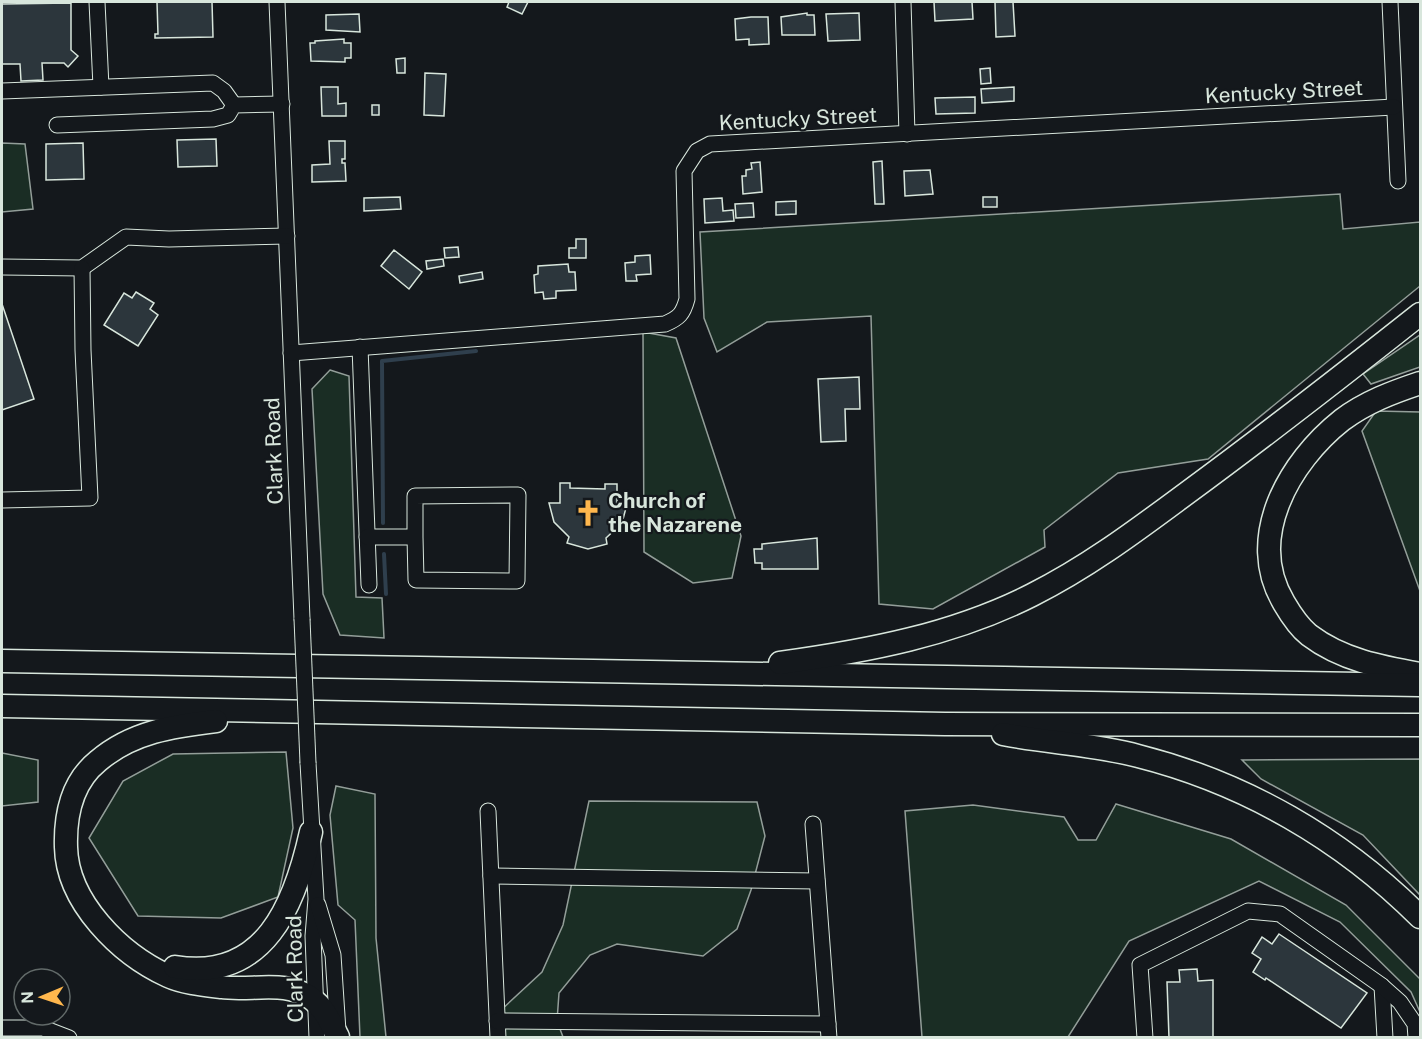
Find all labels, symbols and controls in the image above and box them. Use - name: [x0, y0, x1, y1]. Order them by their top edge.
- street label: Kentucky Street: [1204, 75, 1364, 108]
- street label: Kentucky Street: [718, 102, 878, 135]
- street label: Clark Road: [259, 397, 288, 505]
- place label: Church of the Nazarene: [608, 488, 742, 537]
- church icon: Church of the Nazarene: [573, 498, 603, 528]
- street label: Clark Road: [281, 915, 308, 1023]
- north arrow: [12, 967, 72, 1027]
- text: N: [18, 991, 37, 1004]

